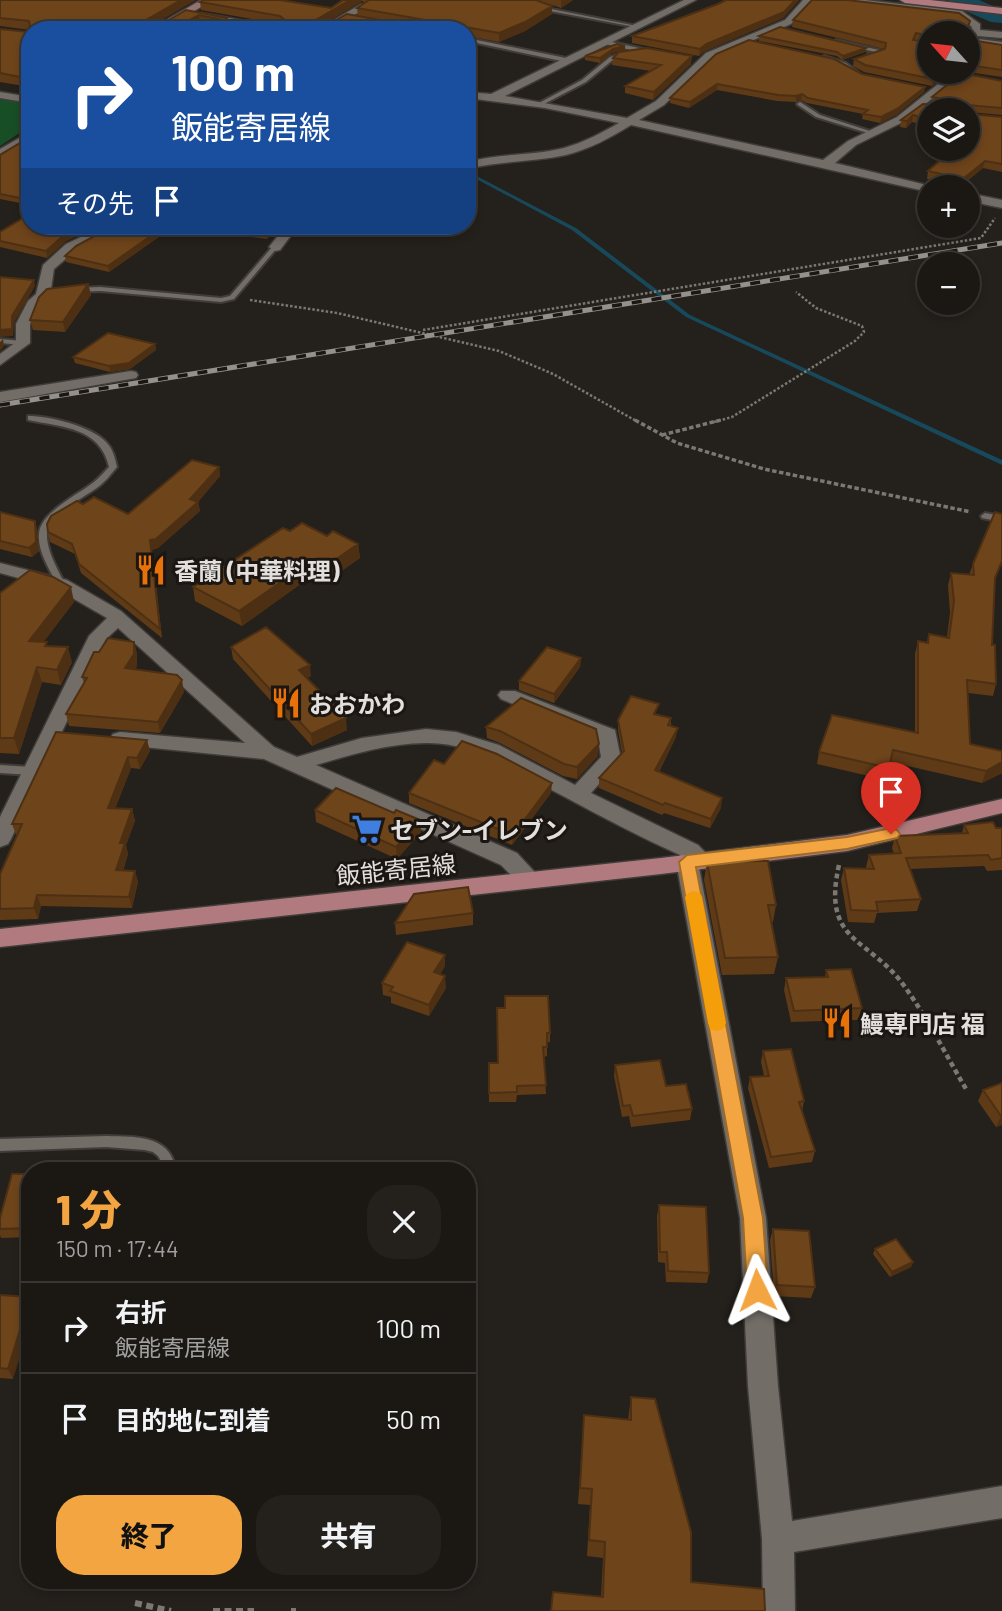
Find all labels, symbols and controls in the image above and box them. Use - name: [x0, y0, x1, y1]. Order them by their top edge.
- north arrow: [917, 21, 980, 84]
- map controls: [917, 21, 980, 315]
- text: 100 m: [171, 42, 295, 101]
- icon: right: [56, 49, 147, 140]
- button: layers: [917, 98, 980, 161]
- text: 飯能寄居線: [171, 107, 331, 145]
- button: +: [917, 175, 980, 238]
- icon: arrive: [148, 182, 186, 220]
- text: その先: [56, 187, 134, 218]
- button: −: [917, 252, 980, 315]
- restaurant icon: 香蘭 (中華料理): [134, 553, 168, 587]
- place label: 香蘭 (中華料理): [174, 556, 340, 585]
- restaurant icon: おおかわ: [269, 686, 303, 720]
- place label: おおかわ: [309, 689, 405, 718]
- pin: [861, 762, 921, 834]
- icon: arrive: [872, 773, 910, 811]
- supermarket icon: セブン-イレブン: [350, 812, 384, 846]
- place label: セブン-イレブン: [390, 815, 568, 844]
- street label: 飯能寄居線: [335, 848, 457, 890]
- restaurant icon: 鰻専門店 福: [820, 1006, 854, 1040]
- place label: 鰻専門店 福: [860, 1009, 985, 1038]
- text: 1 分: [56, 1183, 121, 1233]
- button: close: [367, 1185, 441, 1259]
- text: 150 m · 17:44: [56, 1234, 179, 1262]
- position arrow: [720, 1253, 794, 1327]
- text: 右折: [115, 1296, 167, 1327]
- icon: right: [56, 1309, 94, 1347]
- text: 100 m: [376, 1312, 441, 1343]
- text: 飯能寄居線: [115, 1333, 230, 1361]
- icon: arrive: [56, 1400, 94, 1438]
- text: 50 m: [386, 1403, 441, 1434]
- text: 目的地に到着: [115, 1404, 271, 1435]
- button: 終了: [56, 1495, 242, 1575]
- button: 共有: [256, 1495, 441, 1575]

